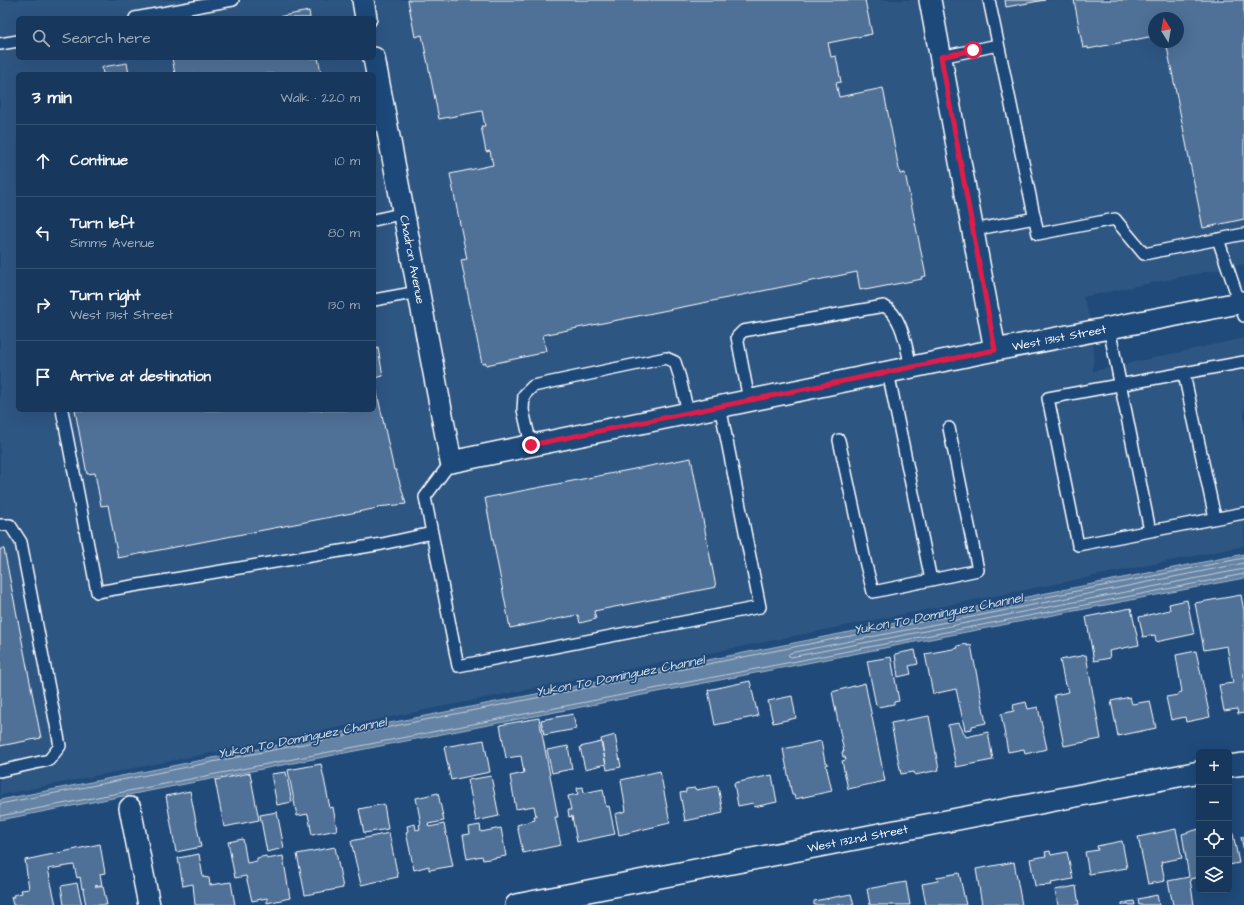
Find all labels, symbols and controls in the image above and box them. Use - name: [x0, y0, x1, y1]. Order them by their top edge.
- north arrow: [1148, 12, 1184, 48]
- search box: [16, 16, 376, 60]
- icon: search: [30, 27, 52, 49]
- text: Search here: [62, 28, 151, 49]
- route start: [964, 41, 982, 59]
- text: 3 min: [32, 86, 72, 110]
- text: Walk · 220 m: [280, 89, 360, 107]
- icon: ahead: [32, 150, 54, 172]
- text: Continue: [70, 150, 128, 171]
- text: 10 m: [335, 152, 360, 170]
- text: Turn left: [70, 213, 134, 234]
- street label: Chadron Avenue: [396, 214, 429, 306]
- icon: left: [32, 222, 54, 244]
- text: 80 m: [328, 224, 360, 242]
- text: Simms Avenue: [70, 234, 155, 252]
- text: Turn right: [70, 285, 141, 306]
- icon: right: [32, 294, 54, 316]
- text: 130 m: [328, 296, 360, 314]
- text: West 131st Street: [70, 306, 173, 324]
- street label: West 131st Street: [1011, 320, 1108, 355]
- icon: arrive: [32, 366, 54, 388]
- text: Arrive at destination: [70, 366, 211, 387]
- route end: [522, 436, 540, 454]
- water label: Yukon To Dominguez Channel: [852, 588, 1026, 640]
- water label: Yukon To Dominguez Channel: [534, 650, 708, 702]
- water label: Yukon To Dominguez Channel: [216, 712, 390, 764]
- map controls: [1196, 749, 1232, 893]
- button: +: [1196, 749, 1232, 785]
- button: −: [1196, 785, 1232, 821]
- street label: West 132nd Street: [806, 820, 909, 857]
- button: locate: [1196, 821, 1232, 857]
- button: layers: [1196, 857, 1232, 893]

